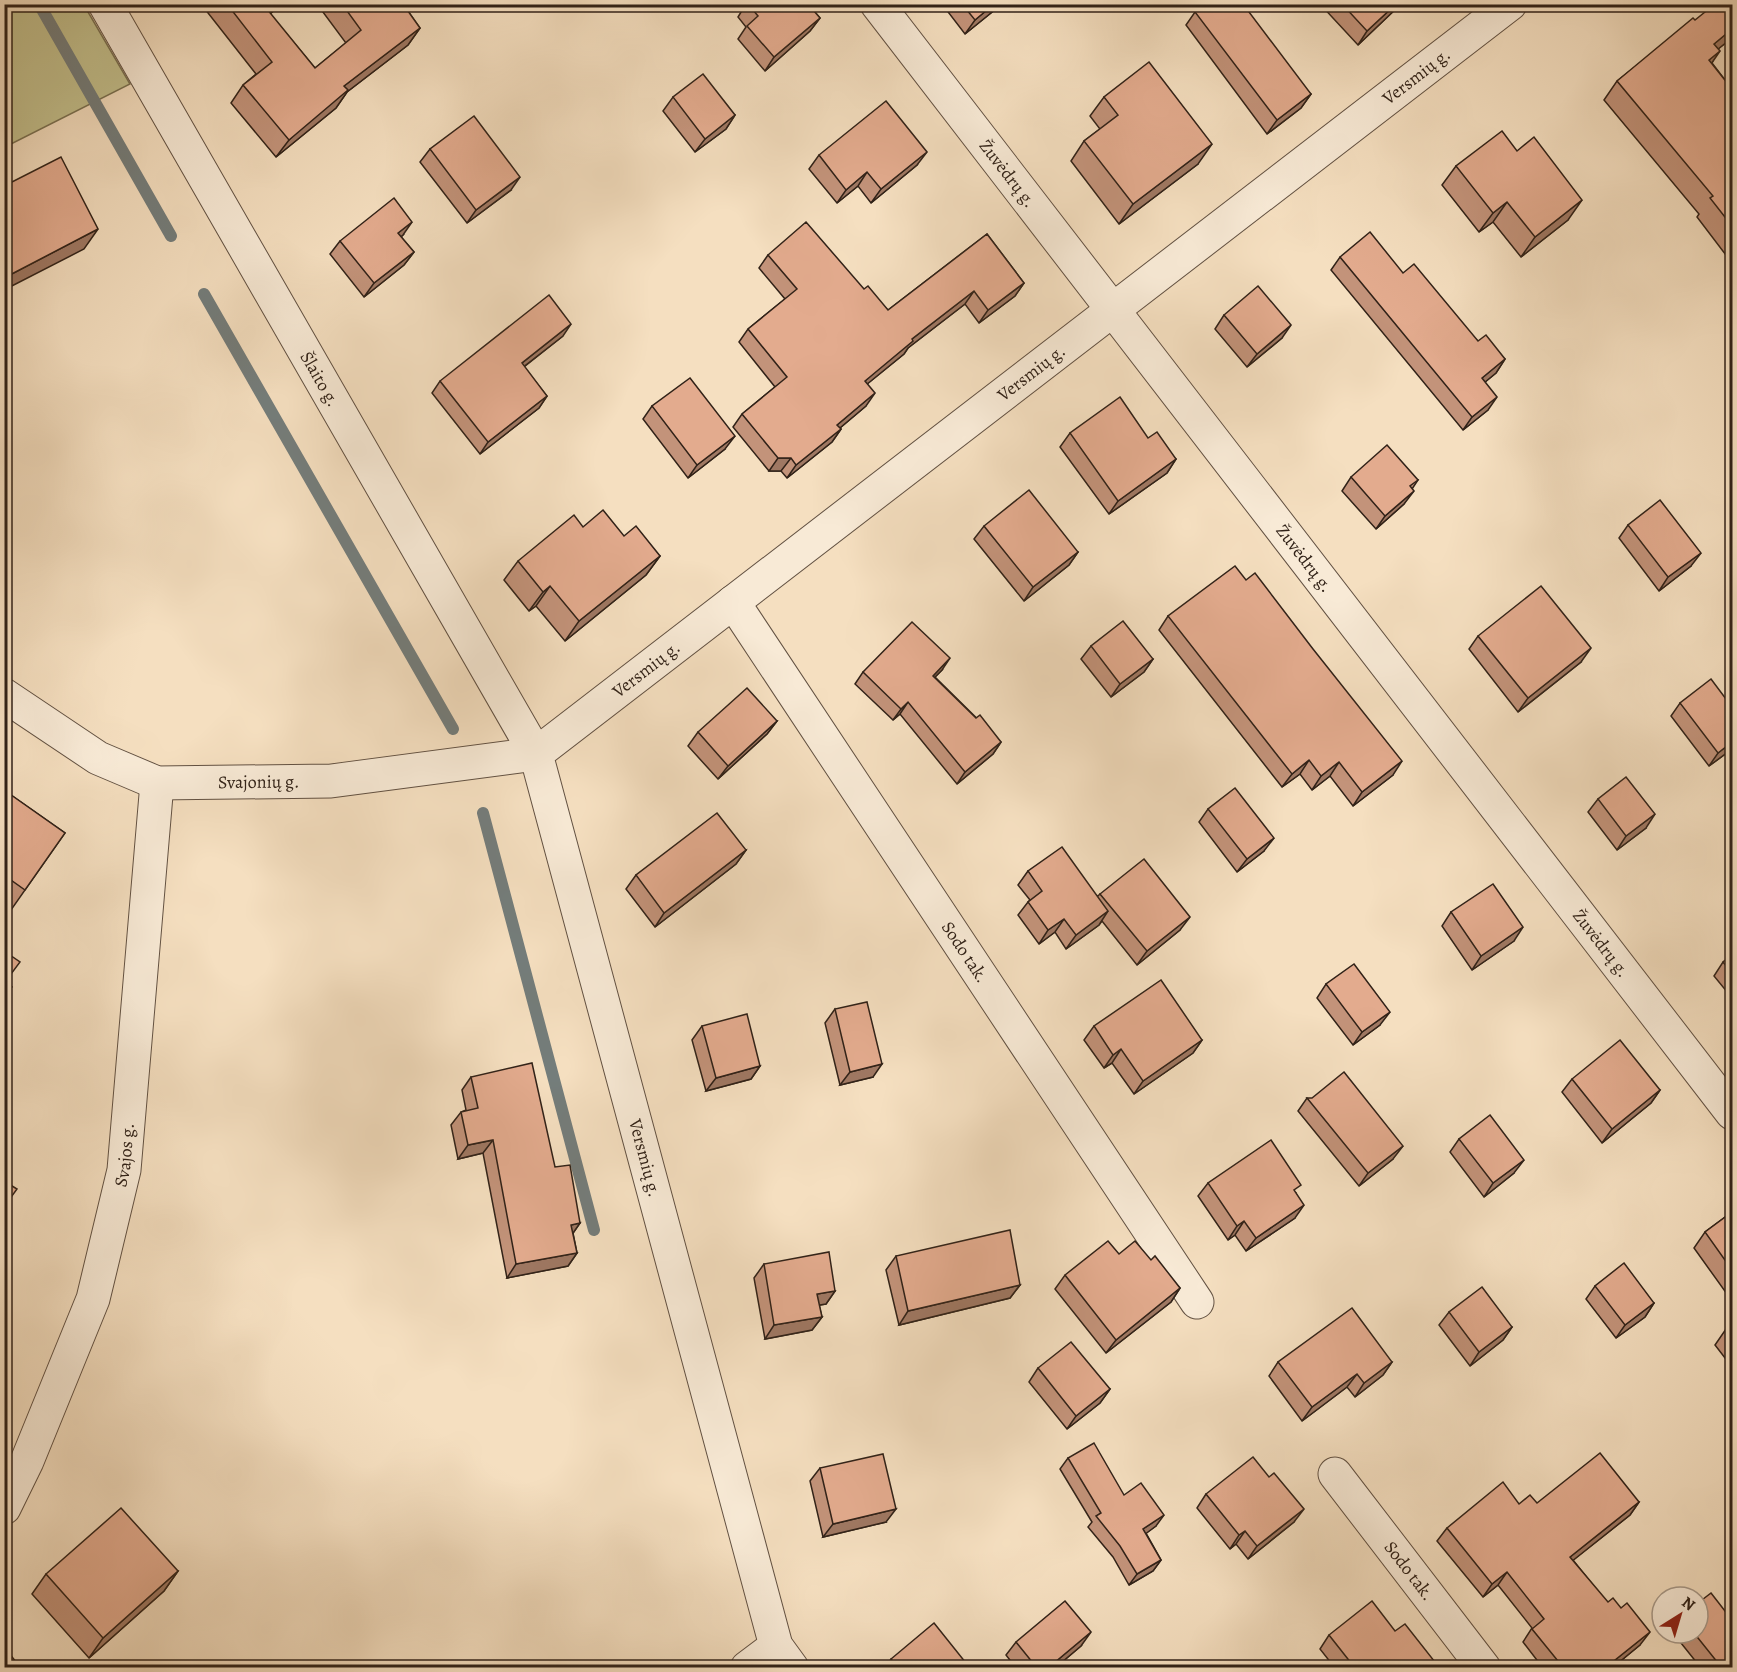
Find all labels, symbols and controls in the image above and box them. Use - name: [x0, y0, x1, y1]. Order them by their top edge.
- street label: Versmių g.: [1377, 42, 1455, 111]
- street label: Žuvėdrų g.: [974, 134, 1042, 213]
- street label: Versmių g.: [992, 339, 1070, 407]
- street label: Šlaito g.: [295, 347, 345, 411]
- street label: Žuvėdrų g.: [1270, 519, 1338, 597]
- street label: Versmių g.: [606, 635, 685, 704]
- street label: Svajonių g.: [218, 769, 300, 794]
- street label: Žuvėdrų g.: [1567, 904, 1635, 982]
- street label: Sodo tak.: [936, 917, 994, 988]
- street label: Versmių g.: [623, 1115, 667, 1200]
- street label: Svajos g.: [108, 1122, 140, 1189]
- street label: Sodo tak.: [1379, 1536, 1440, 1605]
- north arrow: [1650, 1585, 1710, 1645]
- text: N: [1677, 1592, 1700, 1616]

